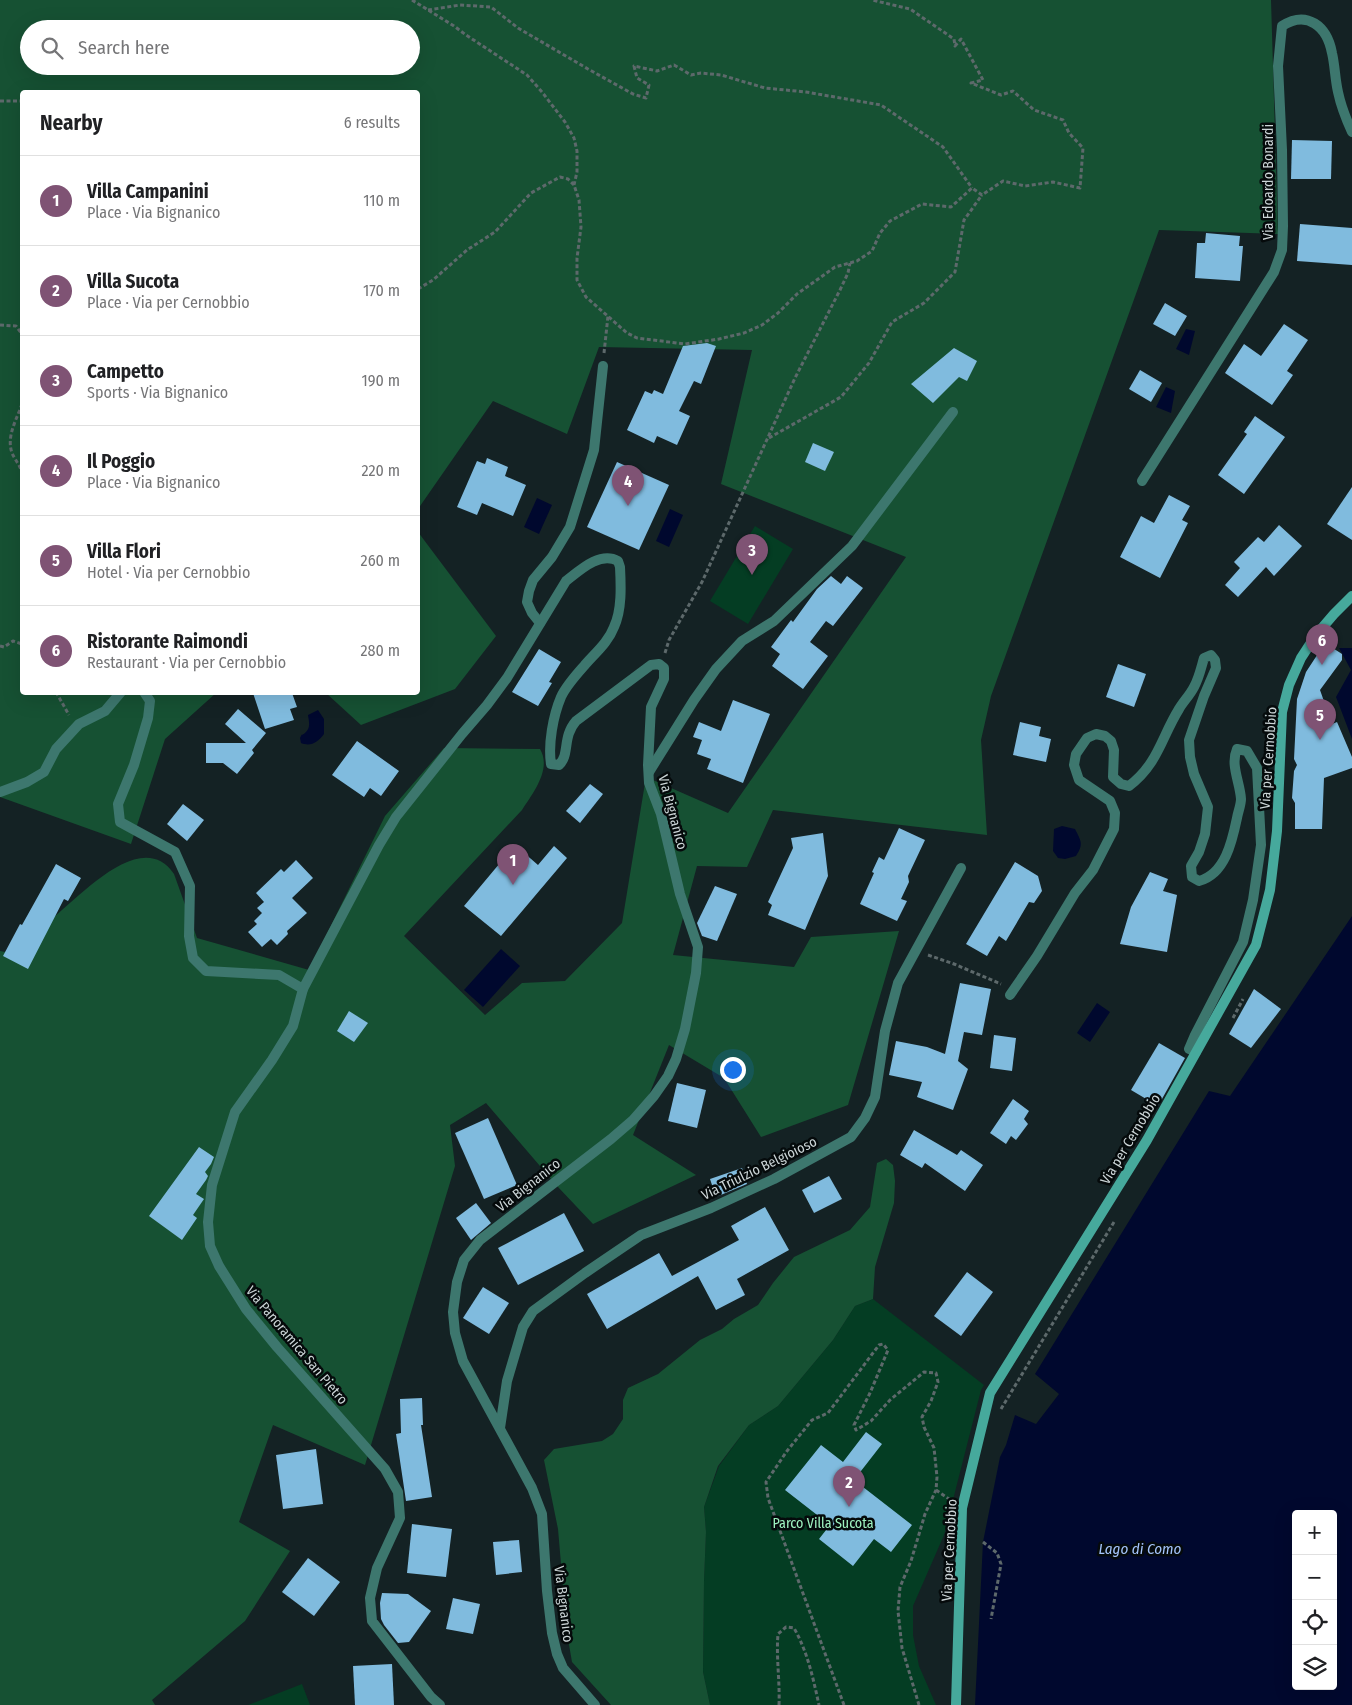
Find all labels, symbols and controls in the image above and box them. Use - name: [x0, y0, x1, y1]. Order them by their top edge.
- search box: [20, 20, 420, 75]
- icon: search: [38, 34, 66, 62]
- text: Search here: [78, 36, 170, 59]
- text: Nearby: [40, 110, 102, 136]
- text: 6 results: [344, 113, 400, 132]
- street label: Via Edoardo Bonardi: [1260, 124, 1277, 240]
- text: Villa Campanini: [87, 180, 209, 203]
- text: 1: [53, 191, 59, 210]
- text: 110 m: [363, 191, 400, 210]
- text: Place · Via Bignanico: [87, 203, 220, 222]
- text: Villa Sucota: [87, 270, 179, 293]
- text: 2: [52, 281, 60, 300]
- text: 170 m: [363, 281, 400, 300]
- text: Place · Via per Cernobbio: [87, 293, 250, 312]
- text: Campetto: [87, 360, 164, 383]
- text: 3: [52, 371, 60, 390]
- text: 190 m: [362, 371, 400, 390]
- text: Sports · Via Bignanico: [87, 383, 228, 402]
- text: Il Poggio: [87, 450, 155, 473]
- text: 4: [52, 461, 60, 480]
- text: 220 m: [361, 461, 400, 480]
- pin: 4: [612, 465, 644, 506]
- text: Place · Via Bignanico: [87, 473, 220, 492]
- pin: 3: [736, 534, 768, 575]
- text: Villa Flori: [87, 540, 161, 563]
- text: 5: [52, 551, 60, 570]
- text: 260 m: [361, 551, 400, 570]
- text: Hotel · Via per Cernobbio: [87, 563, 250, 582]
- pin: 6: [1306, 624, 1338, 665]
- text: Ristorante Raimondi: [87, 630, 248, 653]
- text: 6: [52, 641, 60, 660]
- text: 280 m: [361, 641, 400, 660]
- text: Restaurant · Via per Cernobbio: [87, 653, 286, 672]
- pin: 5: [1304, 699, 1336, 740]
- street label: Via per Cernobbio: [1256, 706, 1281, 810]
- street label: Via Bignanico: [654, 773, 691, 851]
- pin: 1: [497, 844, 529, 885]
- your location: [720, 1057, 746, 1083]
- street label: Via per Cernobbio: [1097, 1091, 1164, 1188]
- street label: Via Triulzio Belgioioso: [699, 1133, 820, 1204]
- street label: Via Bignanico: [493, 1155, 564, 1216]
- street label: Via Panoramica San Pietro: [242, 1283, 351, 1408]
- pin: 2: [833, 1466, 865, 1507]
- street label: Via per Cernobbio: [938, 1498, 961, 1602]
- map controls: [1292, 1510, 1337, 1690]
- button: +: [1292, 1510, 1337, 1555]
- park label: Parco Villa Sucota: [772, 1515, 874, 1532]
- water label: Lago di Como: [1099, 1540, 1182, 1558]
- button: −: [1292, 1555, 1337, 1600]
- street label: Via Bignanico: [550, 1565, 577, 1643]
- button: locate: [1292, 1600, 1337, 1645]
- button: layers: [1292, 1645, 1337, 1690]

